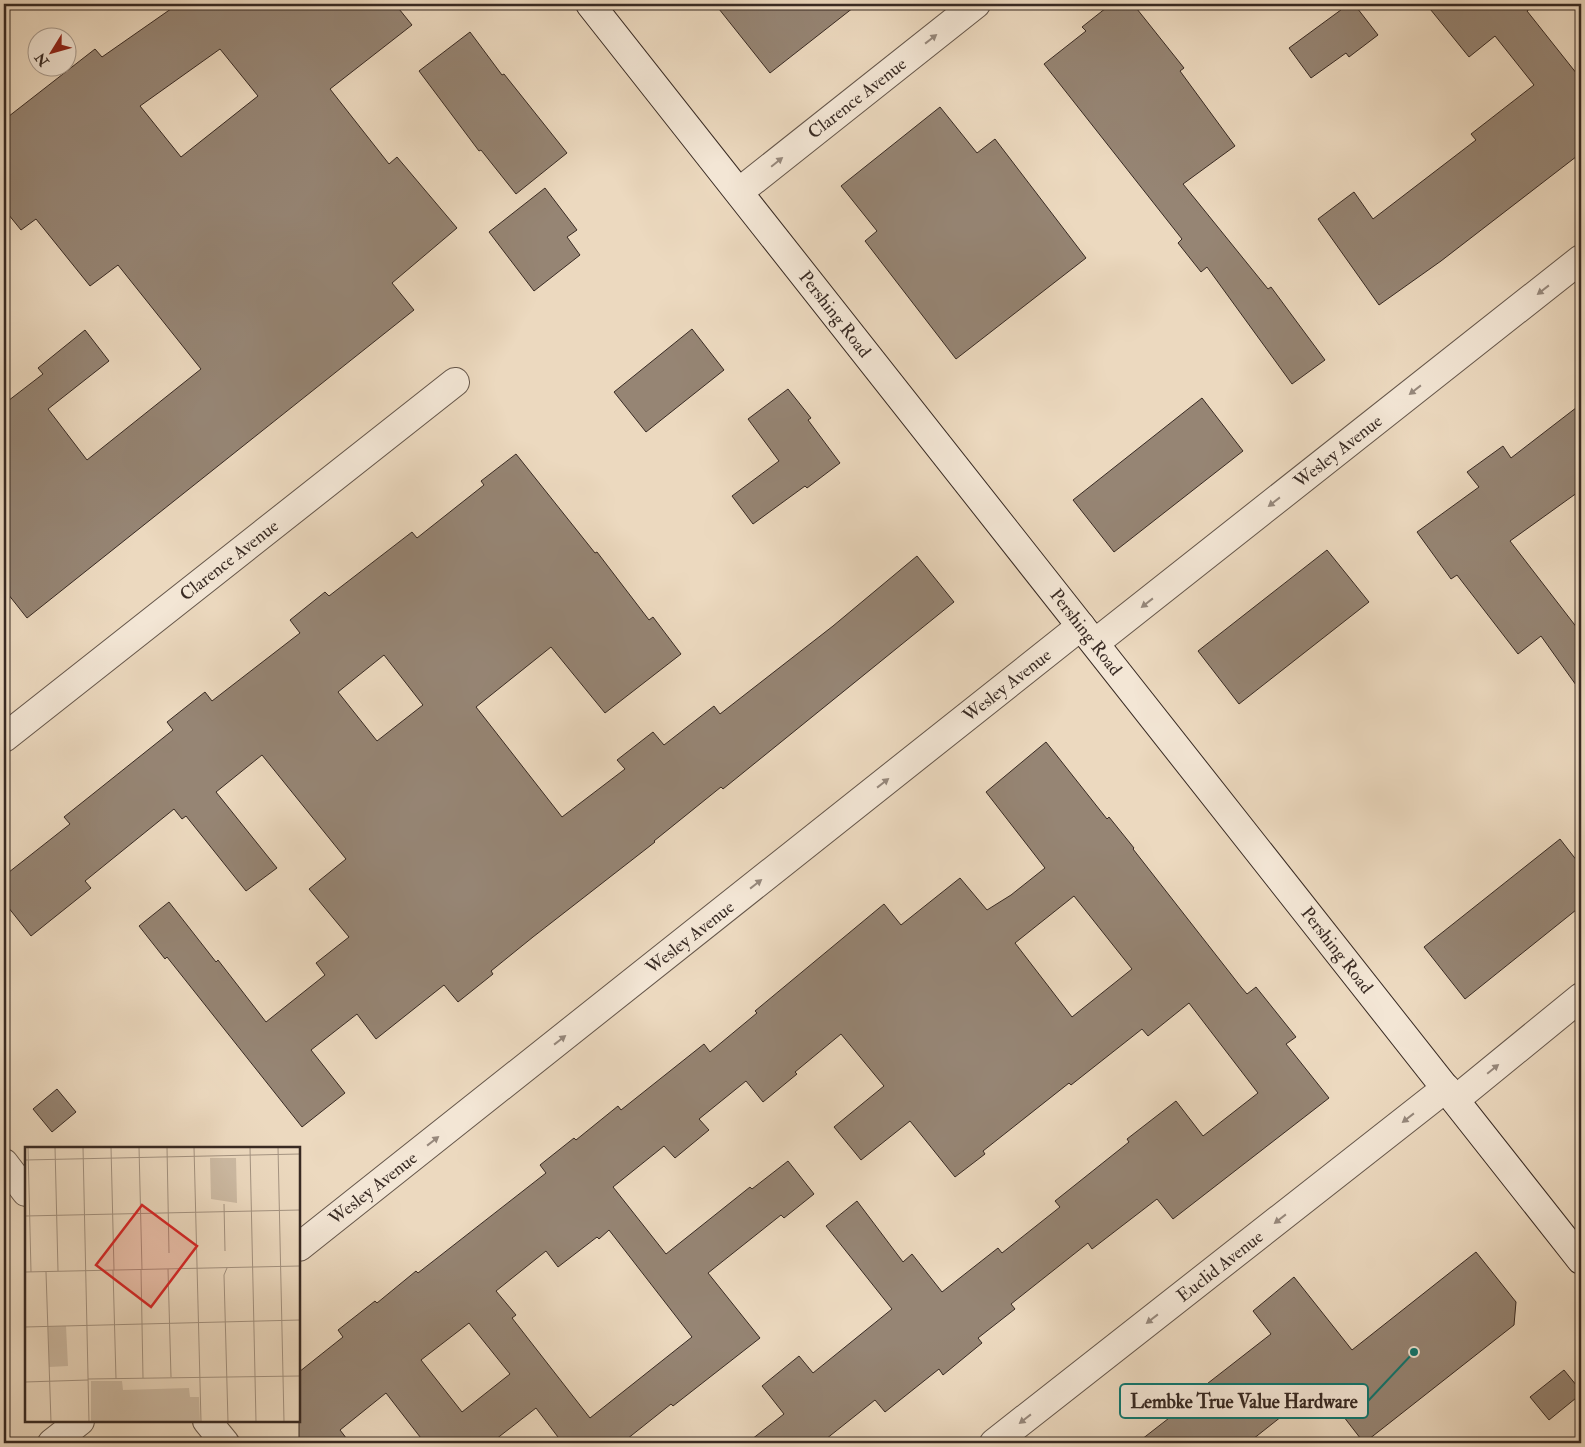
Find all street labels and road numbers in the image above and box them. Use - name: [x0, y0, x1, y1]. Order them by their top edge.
- street label: Clarence Avenue: [803, 52, 912, 144]
- street label: Pershing Road: [793, 266, 876, 363]
- street label: Wesley Avenue: [1289, 409, 1388, 494]
- street label: Clarence Avenue: [175, 514, 284, 606]
- street label: Pershing Road: [1044, 584, 1127, 681]
- street label: Wesley Avenue: [958, 643, 1057, 728]
- street label: Wesley Avenue: [641, 895, 740, 980]
- street label: Pershing Road: [1295, 902, 1378, 999]
- street label: Wesley Avenue: [324, 1146, 423, 1231]
- street label: Euclid Avenue: [1172, 1225, 1269, 1307]

